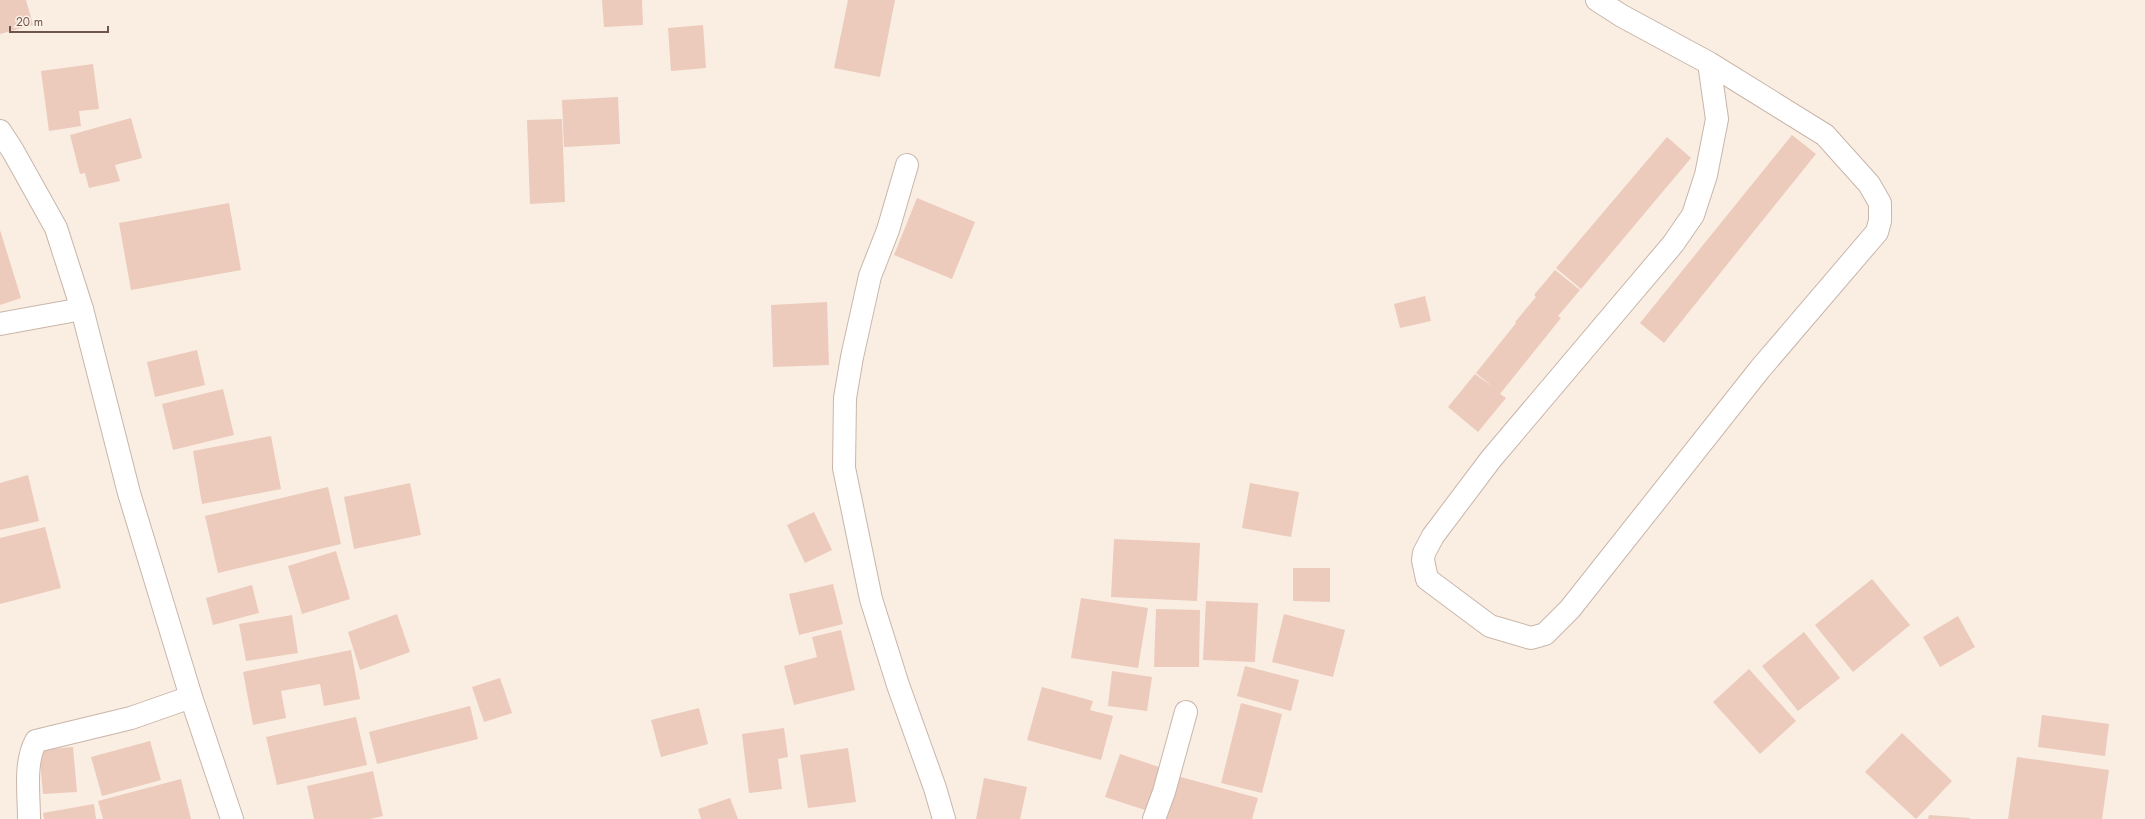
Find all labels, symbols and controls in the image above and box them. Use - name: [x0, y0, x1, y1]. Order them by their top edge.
- scale bar: [10, 8, 108, 34]
- text: 20 m: [16, 13, 43, 31]

